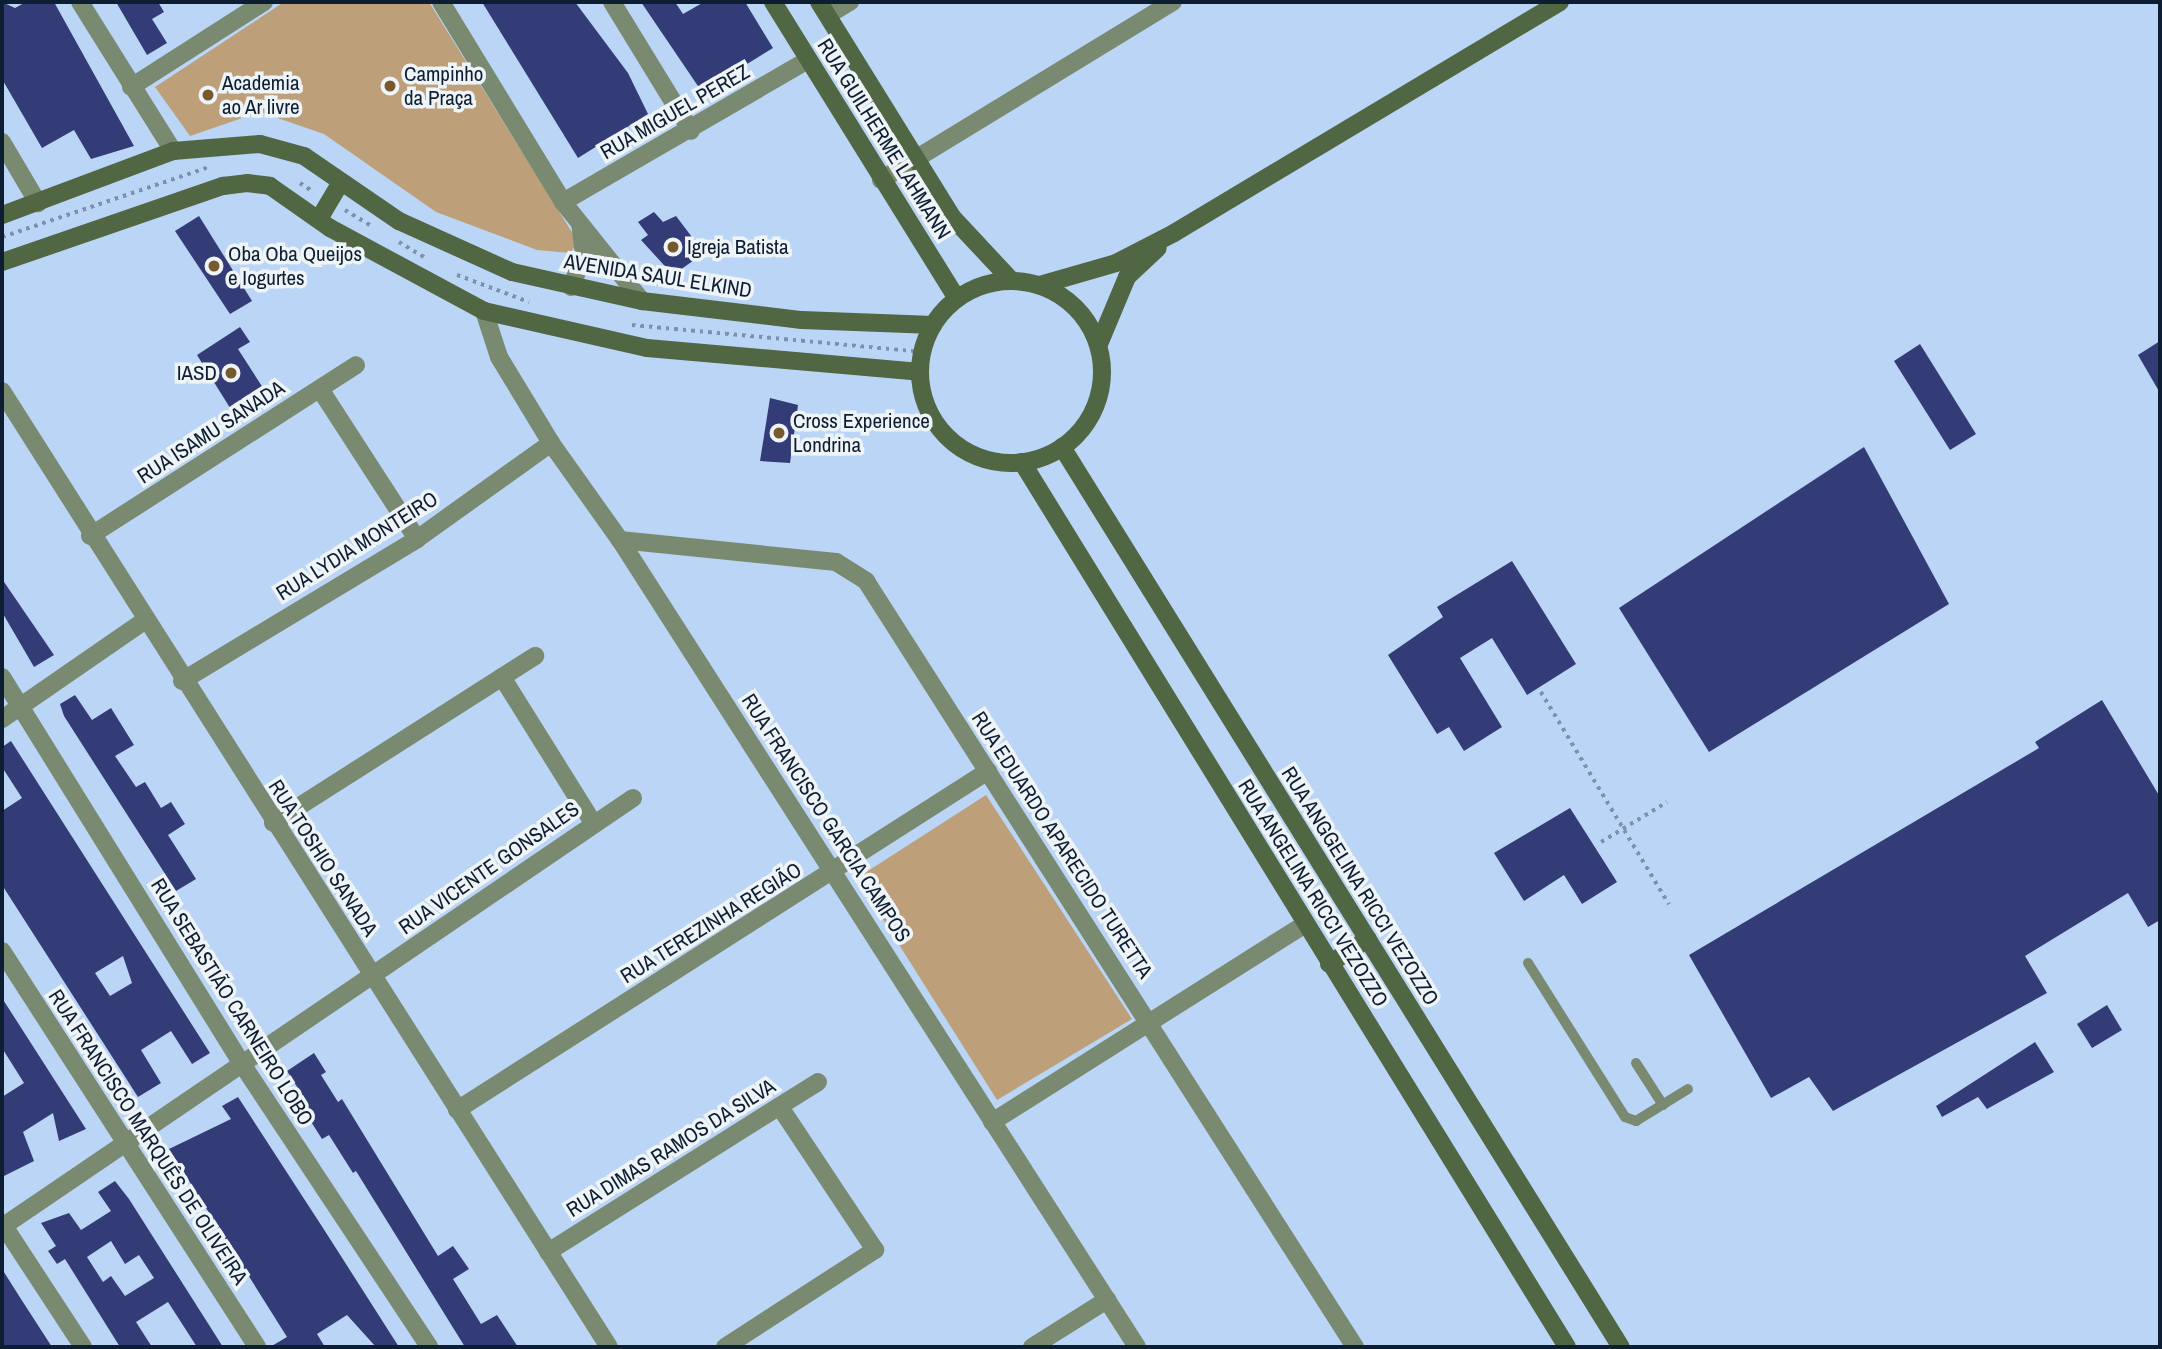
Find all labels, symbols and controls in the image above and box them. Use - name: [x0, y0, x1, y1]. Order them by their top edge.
- street label: RUA GUILHERME LAHMANN: [812, 34, 956, 244]
- street label: RUA MIGUEL PEREZ: [595, 59, 755, 165]
- place label: Campinho da Praça: [404, 61, 483, 111]
- place label: Academia ao Ar livre: [222, 70, 300, 120]
- marker: Campinho da Praça: [382, 78, 398, 94]
- marker: Academia ao Ar livre: [200, 87, 216, 103]
- place label: Igreja Batista: [687, 234, 788, 260]
- marker: Igreja Batista: [665, 239, 681, 255]
- place label: Oba Oba Queijos e Iogurtes: [228, 241, 362, 291]
- street label: AVENIDA SAUL ELKIND: [562, 249, 754, 303]
- marker: Oba Oba Queijos e Iogurtes: [206, 258, 222, 274]
- place label: IASD: [177, 360, 217, 386]
- marker: IASD: [223, 365, 239, 381]
- street label: RUA ISAMU SANADA: [132, 375, 290, 489]
- place label: Cross Experience Londrina: [793, 408, 930, 458]
- marker: Cross Experience Londrina: [771, 425, 787, 441]
- street label: RUA LYDIA MONTEIRO: [271, 486, 443, 606]
- street label: RUA FRANCISCO GARCIA CAMPOS: [736, 688, 916, 948]
- street label: RUA EDUARDO APARECIDO TURETTA: [966, 706, 1158, 984]
- street label: RUA ANGGELINA RICCI VEZOZZO: [1275, 761, 1445, 1011]
- street label: RUA ANGELINA RICCI VEZOZZO: [1232, 774, 1394, 1012]
- street label: RUA TOSHIO SANADA: [263, 775, 383, 941]
- street label: RUA VICENTE GONSALES: [394, 796, 584, 940]
- street label: RUA TEREZINHA REGIÃO: [615, 857, 807, 989]
- street label: RUA SEBASTIÃO CARNEIRO LOBO: [145, 874, 319, 1130]
- street label: RUA FRANCISCO MARQUÊS DE OLIVEIRA: [43, 984, 253, 1290]
- street label: RUA DIMAS RAMOS DA SILVA: [561, 1073, 781, 1223]

